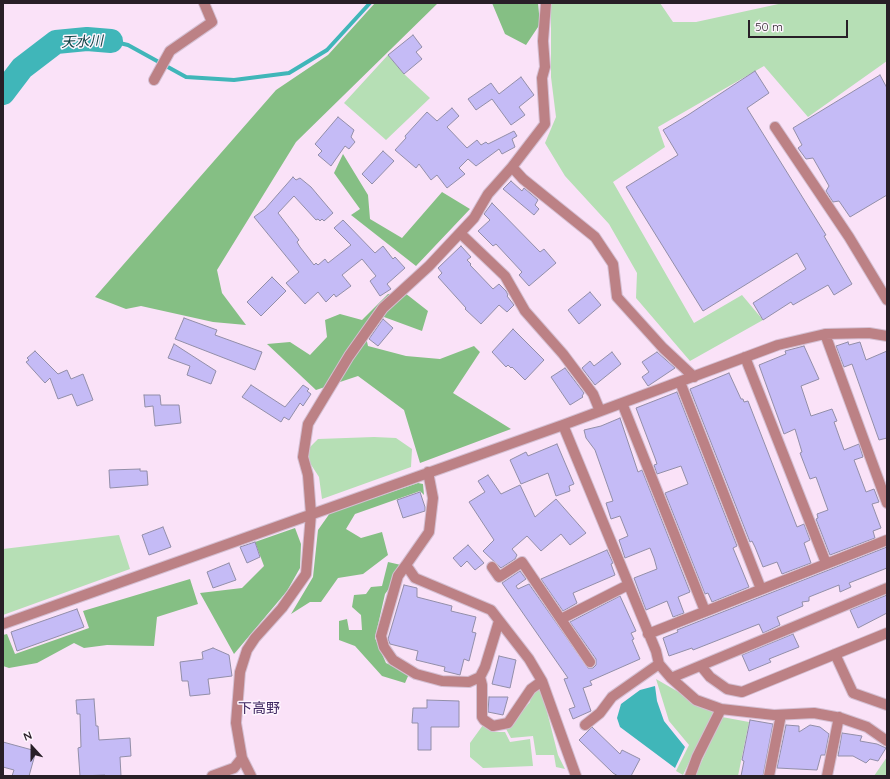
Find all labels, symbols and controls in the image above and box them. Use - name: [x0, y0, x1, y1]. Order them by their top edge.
- scale bar: [750, 12, 850, 38]
- text: 50 m: [755, 19, 783, 34]
- water label: 天水川: [61, 33, 103, 51]
- district label: 下高野: [238, 701, 280, 717]
- north arrow: [12, 727, 52, 767]
- text: N: [21, 728, 34, 744]

